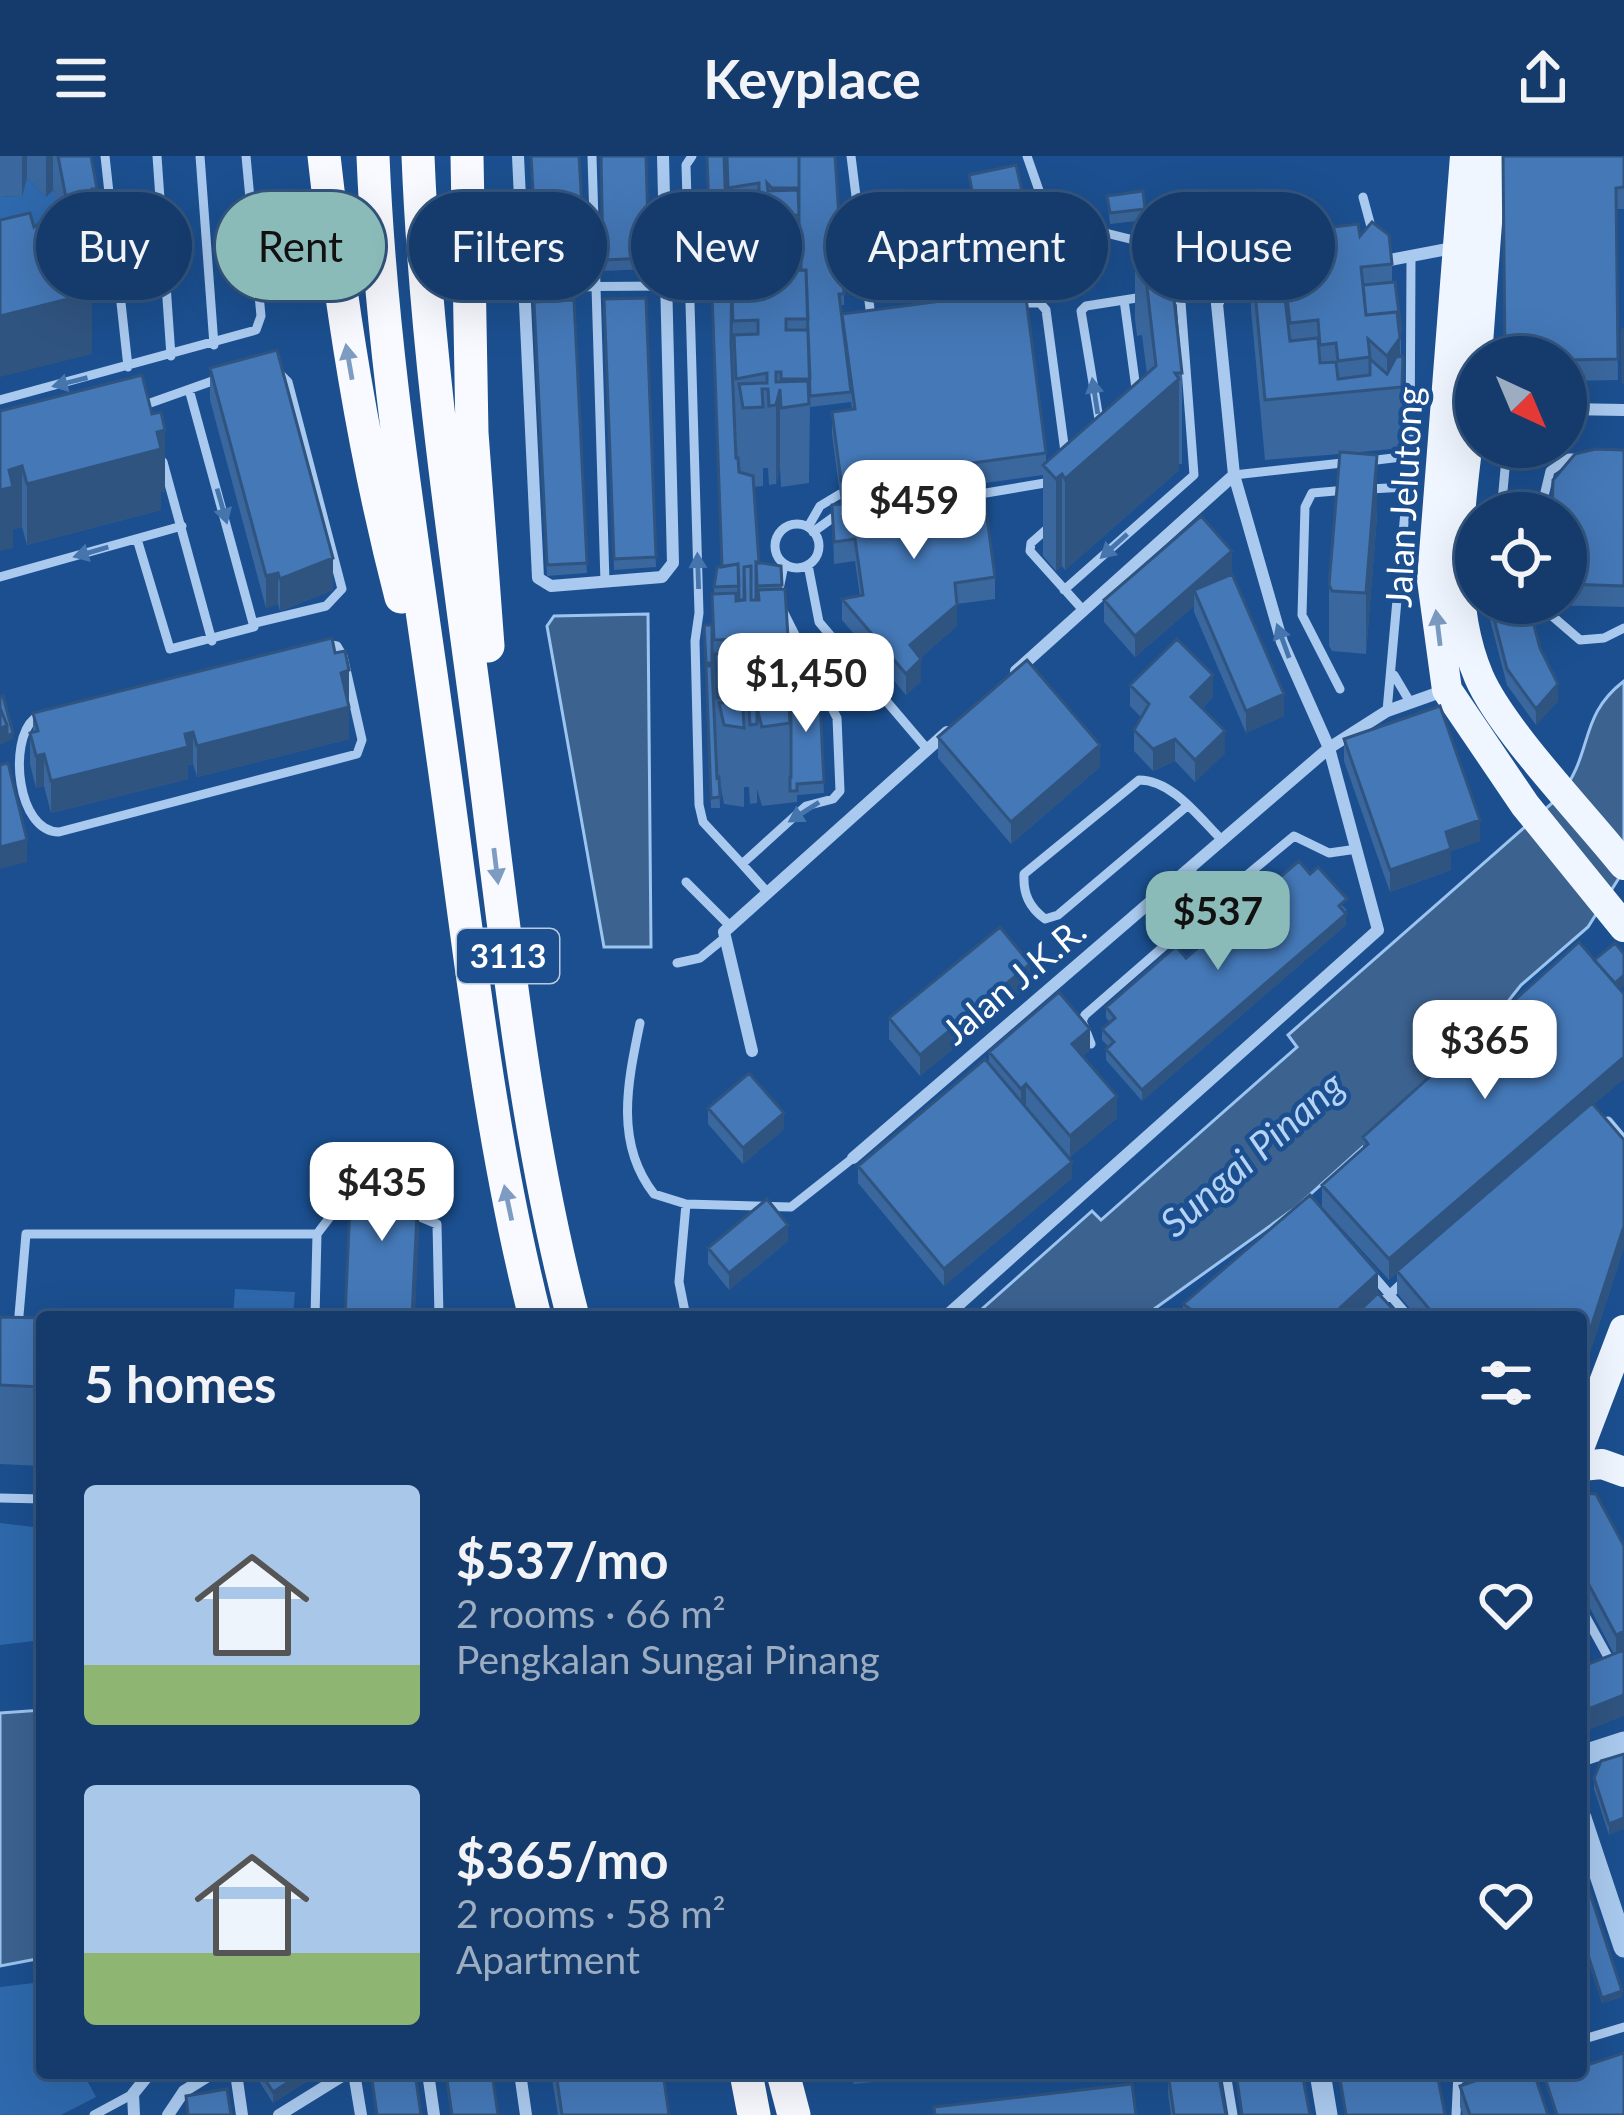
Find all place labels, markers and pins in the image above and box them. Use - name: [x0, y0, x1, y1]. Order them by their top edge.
- pin: $459: [843, 460, 985, 562]
- pin: $1,450: [708, 633, 904, 735]
- pin: $537: [1147, 871, 1289, 973]
- pin: $365: [1414, 1000, 1556, 1102]
- pin: $435: [311, 1142, 453, 1244]

